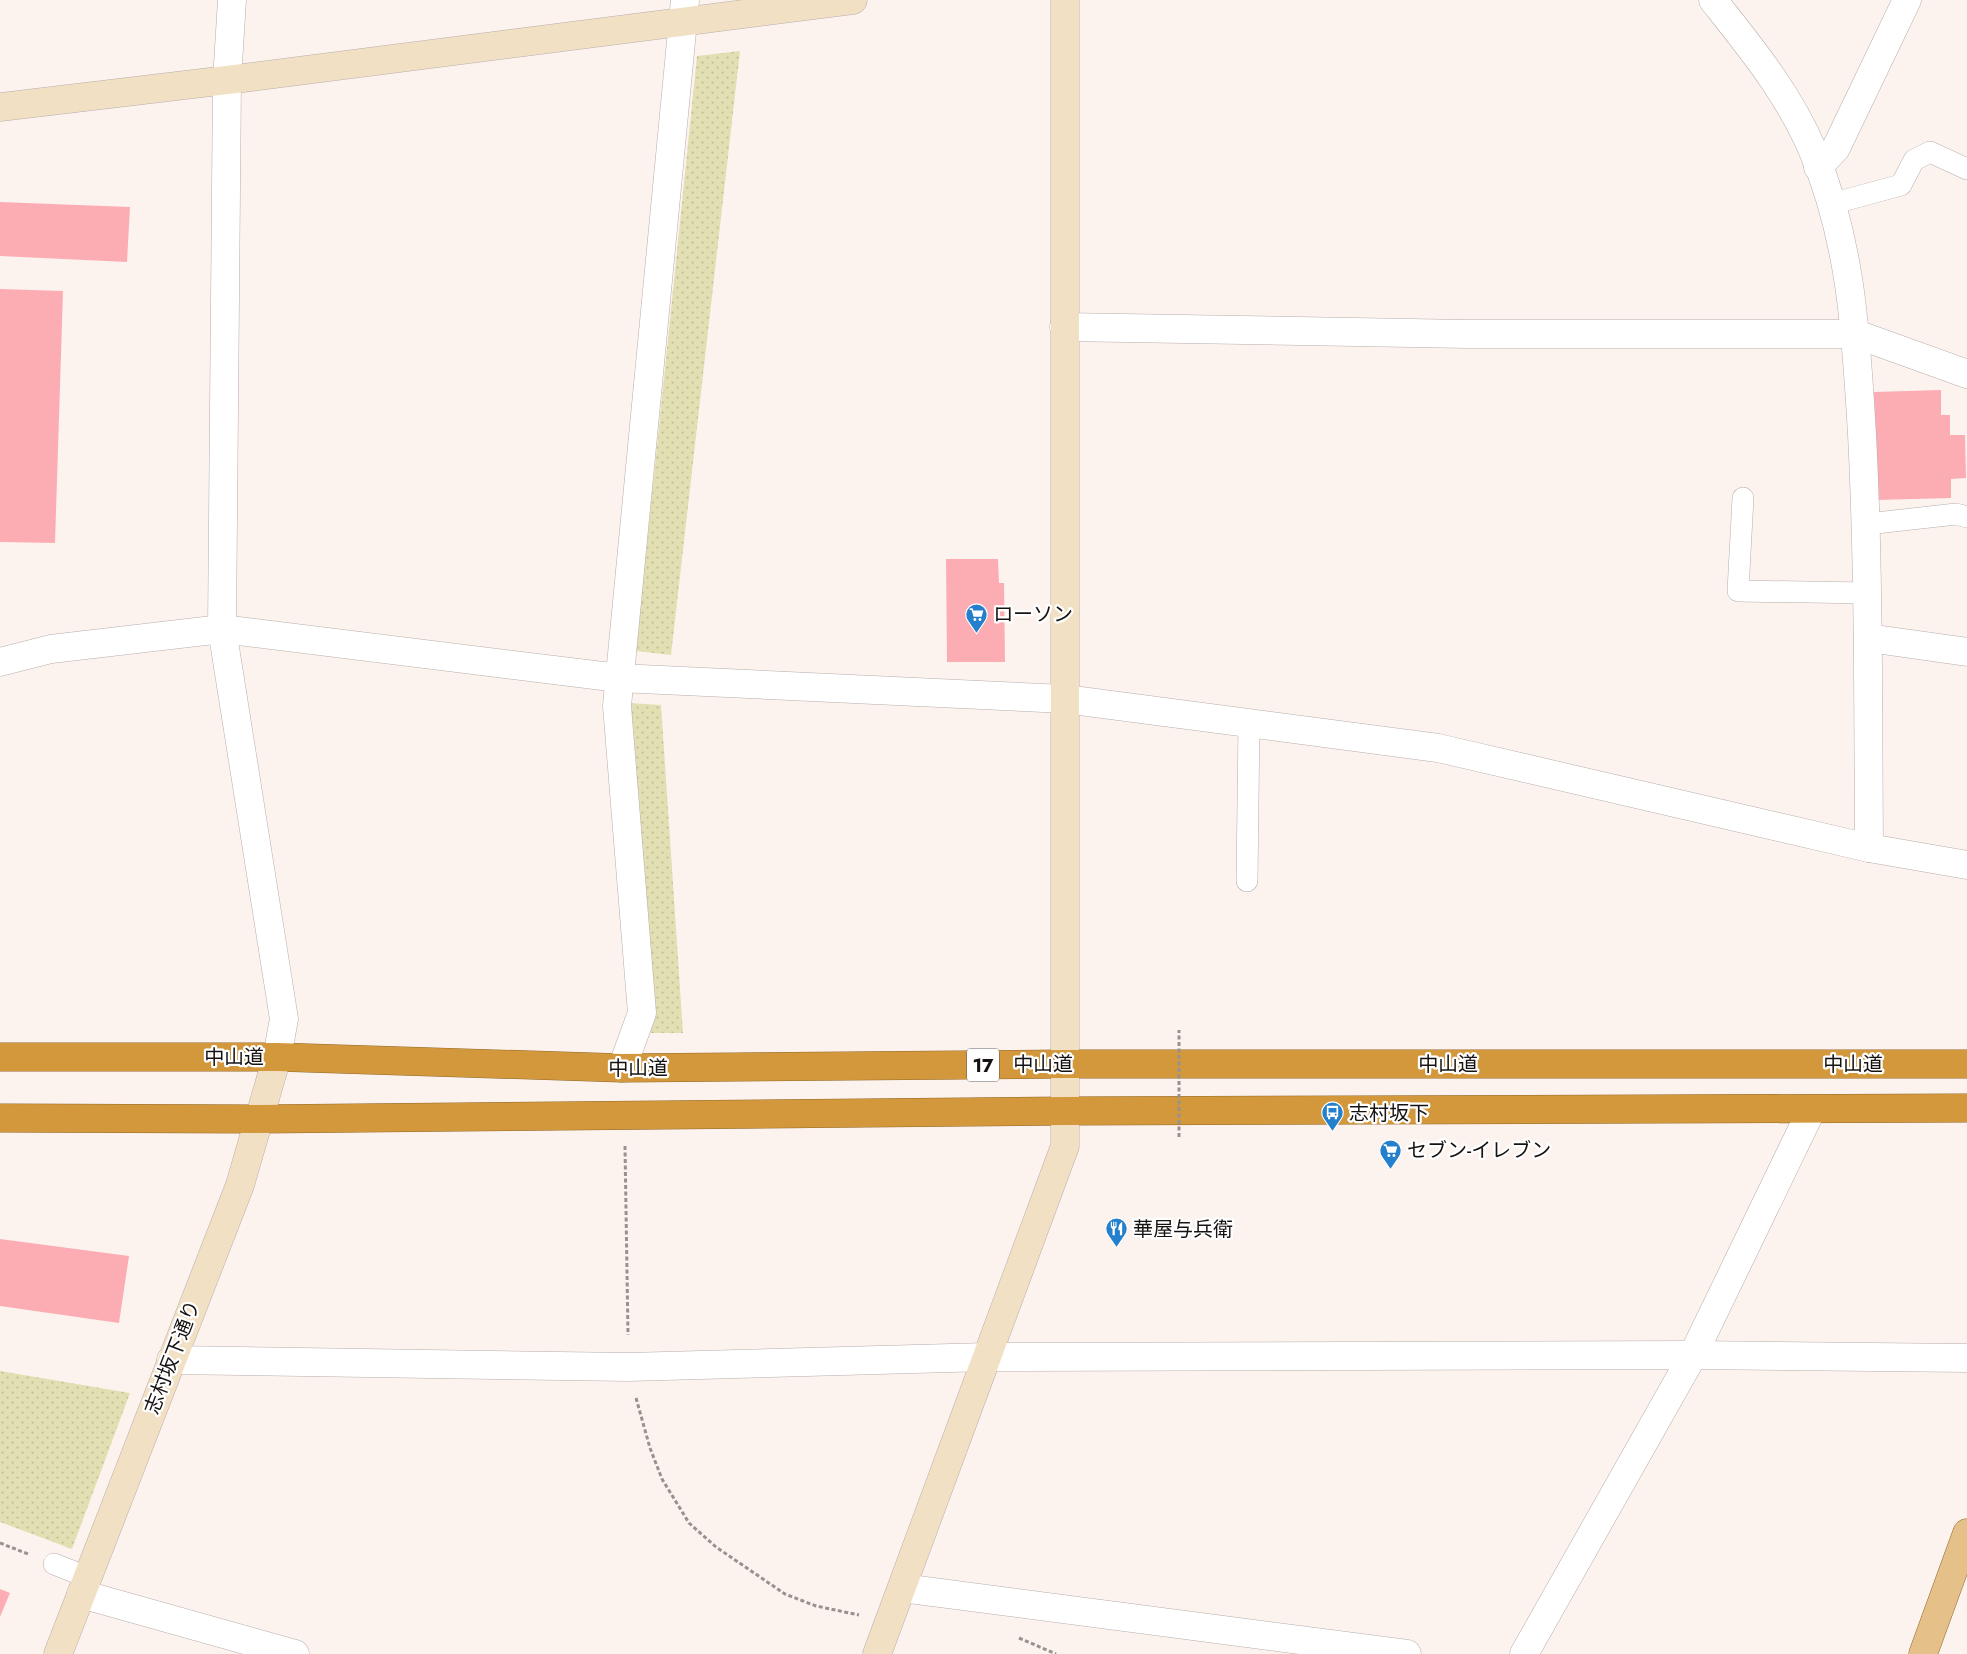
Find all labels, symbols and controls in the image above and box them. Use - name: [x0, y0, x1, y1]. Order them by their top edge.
- place label: ローソン: [993, 600, 1073, 629]
- supermarket icon: ローソン: [965, 602, 989, 633]
- street label: 中山道: [204, 1043, 264, 1072]
- road number: 17: [967, 1048, 999, 1082]
- street label: 中山道: [1013, 1050, 1073, 1079]
- street label: 中山道: [1418, 1050, 1478, 1079]
- street label: 中山道: [1823, 1050, 1883, 1079]
- street label: 中山道: [608, 1054, 668, 1083]
- place label: 志村坂下: [1349, 1099, 1429, 1128]
- bus stop icon: 志村坂下: [1321, 1101, 1345, 1132]
- place label: セブン-イレブン: [1407, 1136, 1551, 1165]
- supermarket icon: セブン-イレブン: [1379, 1138, 1403, 1169]
- place label: 華屋与兵衛: [1133, 1215, 1233, 1244]
- restaurant icon: 華屋与兵衛: [1105, 1217, 1129, 1248]
- street label: 志村坂下通り: [137, 1296, 208, 1418]

